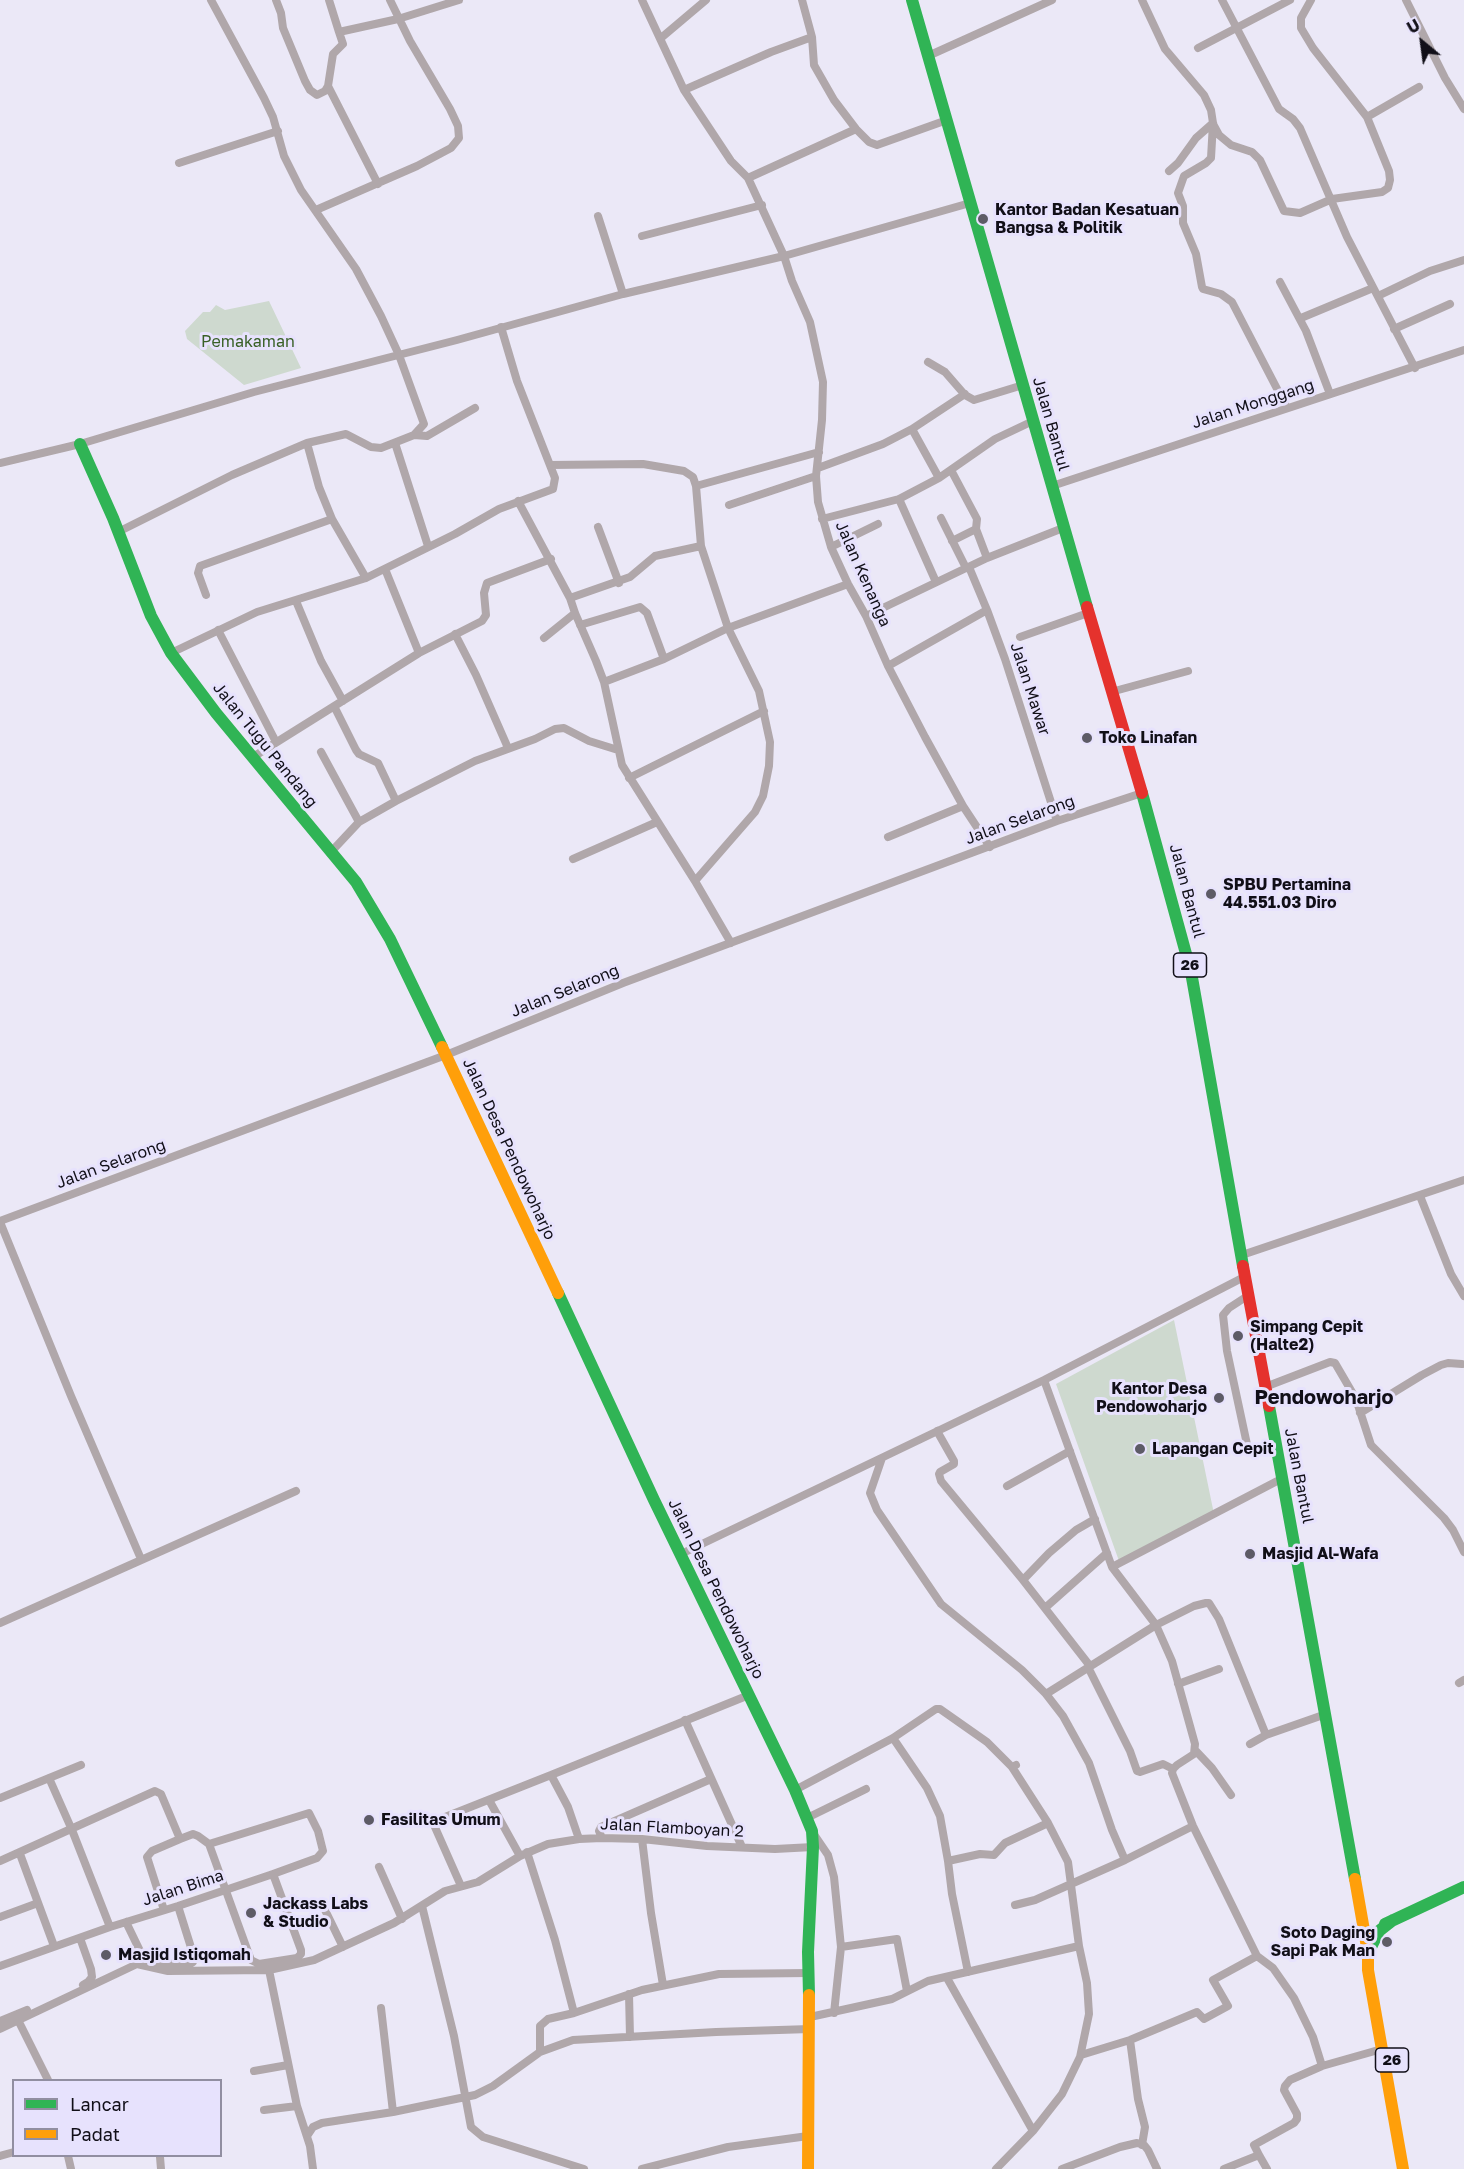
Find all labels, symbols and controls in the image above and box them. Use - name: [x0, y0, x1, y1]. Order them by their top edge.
- north arrow: [1392, 12, 1452, 72]
- text: U: [1403, 15, 1423, 38]
- place label: Kantor Badan Kesatuan Bangsa & Politik: [995, 200, 1179, 238]
- marker: Kantor Badan Kesatuan Bangsa & Politik: [976, 212, 990, 226]
- park label: Pemakaman: [201, 332, 295, 352]
- street label: Jalan Bantul: [1028, 375, 1074, 473]
- street label: Jalan Monggang: [1189, 375, 1317, 433]
- street label: Jalan Kenanga: [831, 518, 895, 630]
- street label: Jalan Mawar: [1006, 640, 1054, 738]
- street label: Jalan Tugu Pandang: [209, 679, 321, 811]
- place label: Toko Linafan: [1099, 728, 1197, 748]
- marker: Toko Linafan: [1080, 731, 1094, 745]
- street label: Jalan Selarong: [963, 791, 1077, 849]
- street label: Jalan Bantul: [1165, 842, 1209, 940]
- place label: SPBU Pertamina 44.551.03 Diro: [1223, 875, 1351, 913]
- marker: SPBU Pertamina 44.551.03 Diro: [1204, 887, 1218, 901]
- road number: 26: [1174, 953, 1206, 977]
- street label: Jalan Selarong: [508, 961, 622, 1021]
- street label: Jalan Desa Pendowoharjo: [458, 1055, 560, 1243]
- street label: Jalan Selarong: [54, 1135, 168, 1193]
- place label: Simpang Cepit (Halte2): [1250, 1317, 1363, 1355]
- marker: Simpang Cepit (Halte2): [1231, 1329, 1245, 1343]
- place label: Kantor Desa Pendowoharjo: [1096, 1379, 1207, 1417]
- district label: Pendowoharjo: [1255, 1386, 1393, 1410]
- marker: Kantor Desa Pendowoharjo: [1212, 1391, 1226, 1405]
- street label: Jalan Bantul: [1280, 1427, 1318, 1525]
- place label: Lapangan Cepit: [1152, 1439, 1274, 1459]
- marker: Lapangan Cepit: [1133, 1442, 1147, 1456]
- street label: Jalan Desa Pendowoharjo: [664, 1496, 768, 1682]
- place label: Masjid Al-Wafa: [1262, 1544, 1378, 1564]
- marker: Masjid Al-Wafa: [1243, 1547, 1257, 1561]
- place label: Fasilitas Umum: [381, 1810, 500, 1830]
- marker: Fasilitas Umum: [362, 1813, 376, 1827]
- street label: Jalan Flamboyan 2: [600, 1815, 744, 1841]
- street label: Jalan Bima: [140, 1866, 226, 1910]
- place label: Jackass Labs & Studio: [263, 1894, 368, 1932]
- marker: Jackass Labs & Studio: [244, 1906, 258, 1920]
- place label: Soto Daging Sapi Pak Man: [1271, 1923, 1375, 1961]
- marker: Soto Daging Sapi Pak Man: [1380, 1935, 1394, 1949]
- place label: Masjid Istiqomah: [118, 1945, 251, 1965]
- marker: Masjid Istiqomah: [99, 1948, 113, 1962]
- road number: 26: [1376, 2048, 1408, 2072]
- legend: [12, 2079, 222, 2157]
- text: Lancar: [70, 2093, 129, 2115]
- text: Padat: [70, 2123, 120, 2145]

